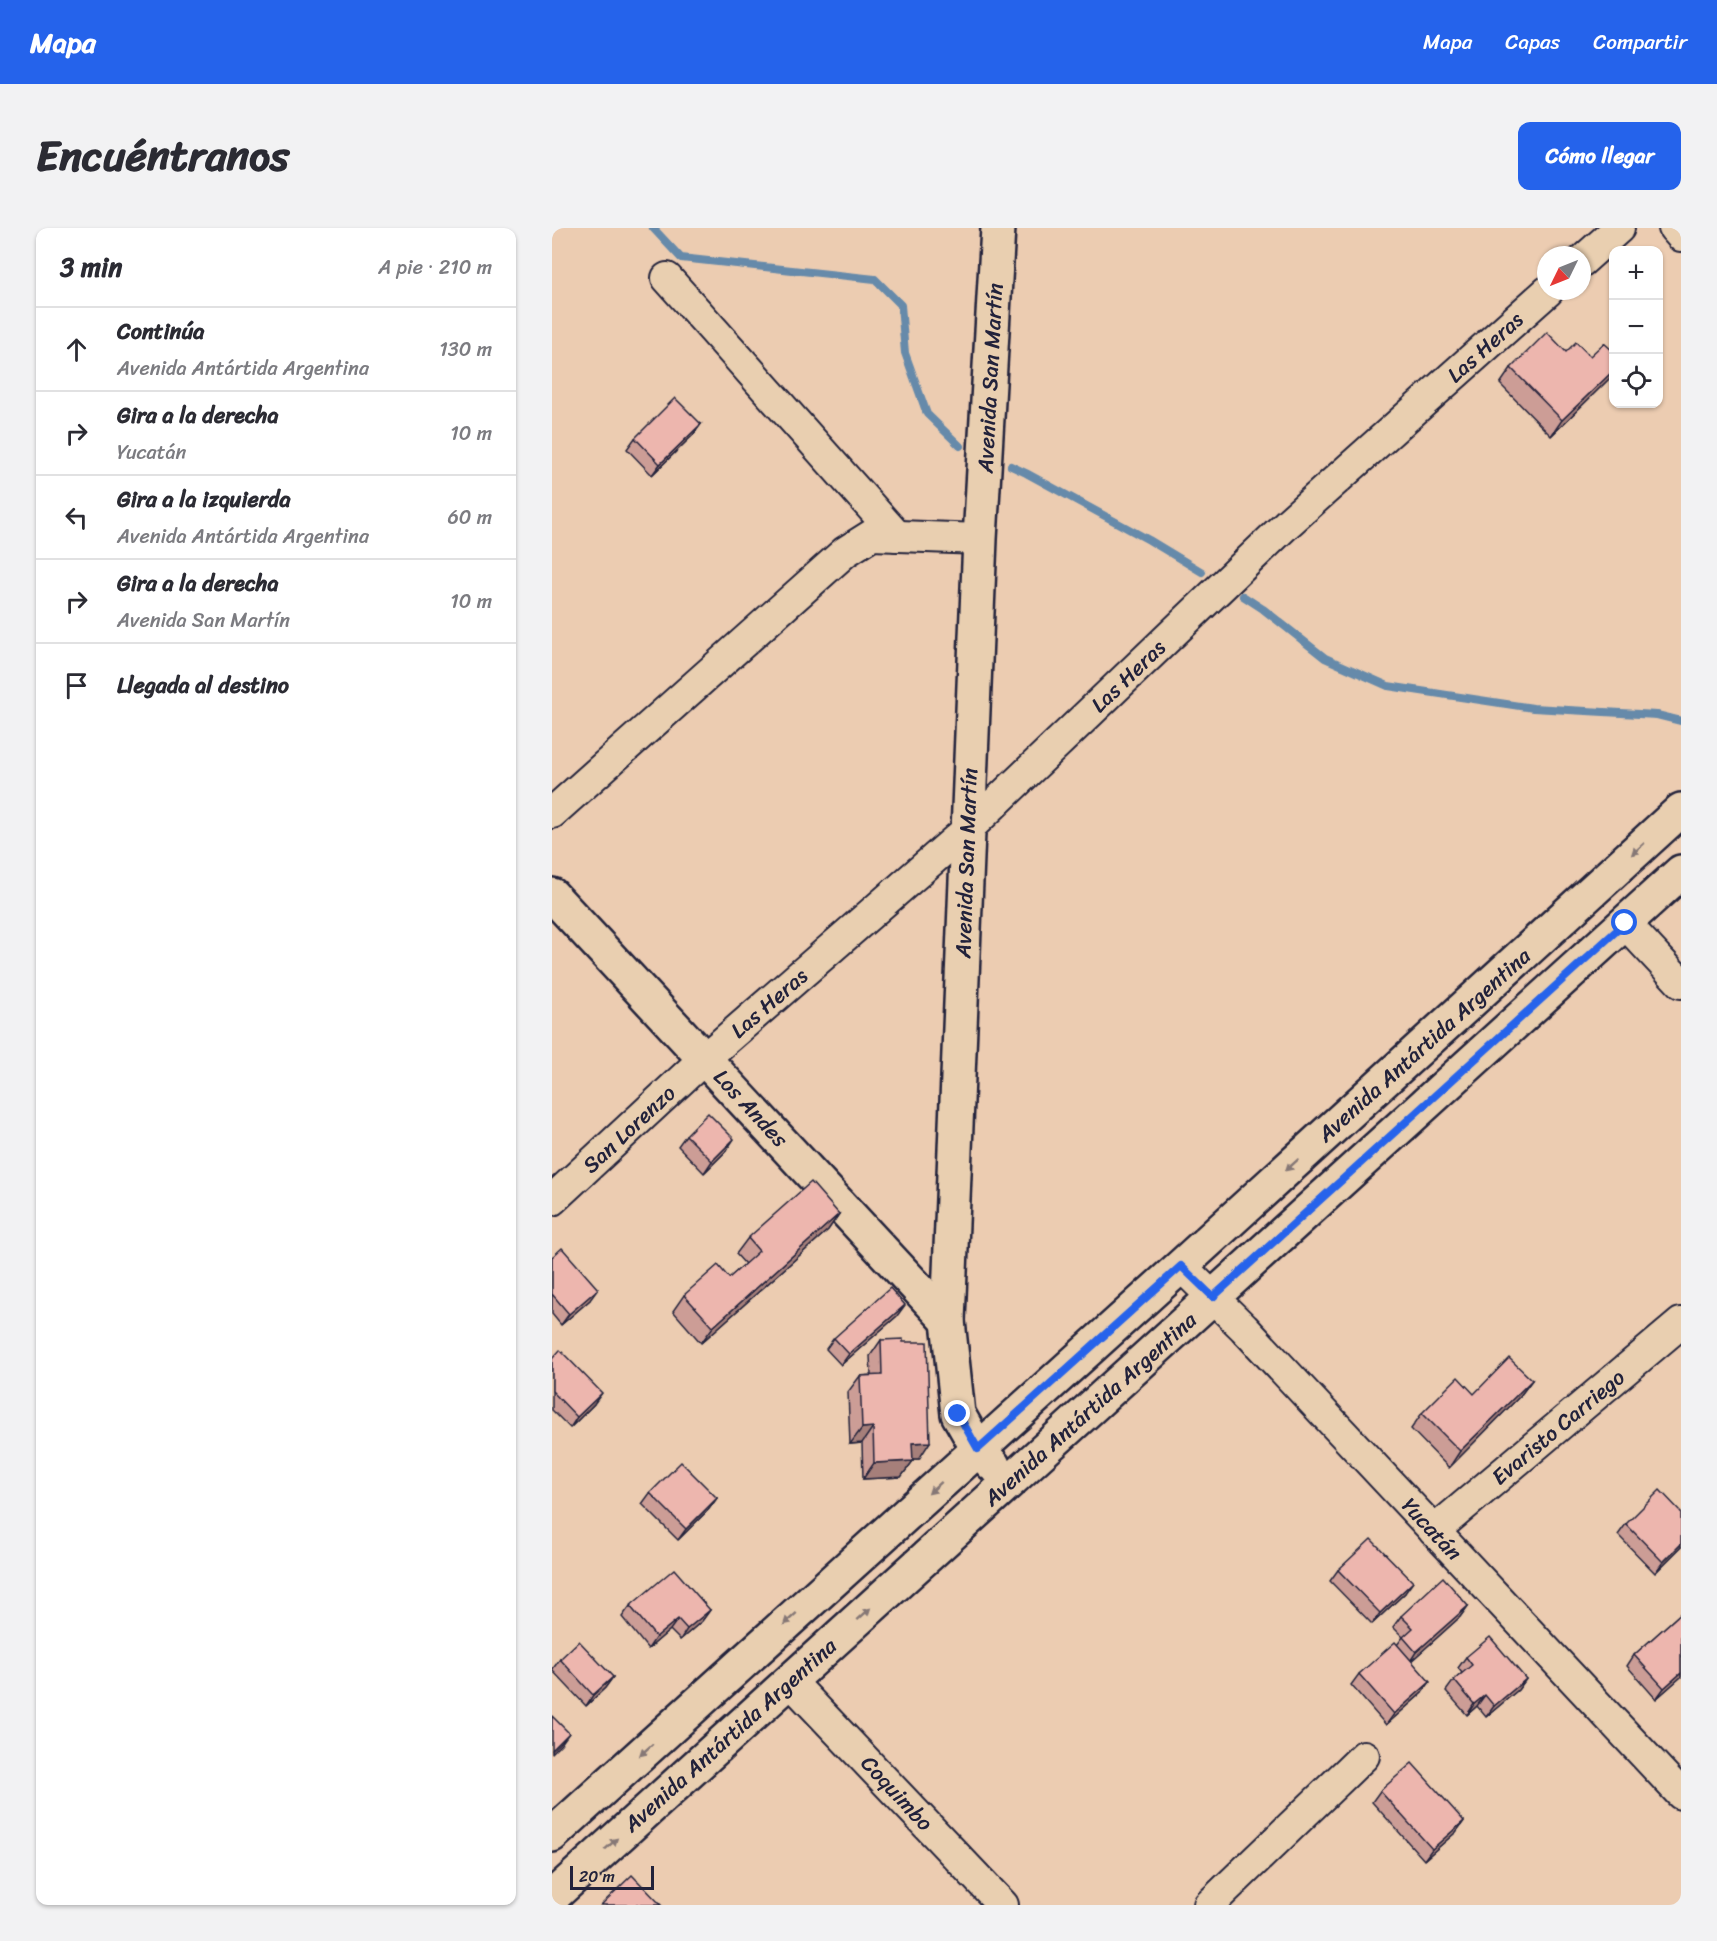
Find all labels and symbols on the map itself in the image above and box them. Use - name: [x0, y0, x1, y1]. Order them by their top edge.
- north arrow: [1537, 246, 1591, 300]
- street label: Avenida San Martín: [965, 282, 1014, 475]
- street label: Las Heras: [1437, 301, 1533, 393]
- street label: Las Heras: [1081, 630, 1175, 722]
- street label: Avenida San Martín: [943, 767, 989, 960]
- one-way arrow: [1631, 842, 1646, 855]
- route start: [1611, 909, 1637, 935]
- street label: Avenida Antártida Argentina: [1307, 937, 1541, 1153]
- street label: Las Heras: [721, 958, 817, 1048]
- street label: Los Andes: [704, 1059, 799, 1157]
- street label: San Lorenzo: [573, 1075, 685, 1183]
- one-way arrow: [1285, 1158, 1300, 1171]
- street label: Avenida Antártida Argentina: [973, 1301, 1207, 1517]
- street label: Evaristo Carriego: [1482, 1359, 1634, 1495]
- route end: [944, 1400, 970, 1426]
- one-way arrow: [928, 1481, 943, 1494]
- street label: Yucatán: [1392, 1488, 1472, 1570]
- one-way arrow: [857, 1607, 871, 1621]
- one-way arrow: [783, 1612, 798, 1626]
- street label: Avenida Antártida Argentina: [613, 1627, 847, 1843]
- one-way arrow: [639, 1743, 654, 1756]
- street label: Coquimbo: [851, 1746, 943, 1840]
- one-way arrow: [603, 1838, 618, 1851]
- scale bar: [570, 1863, 654, 1890]

